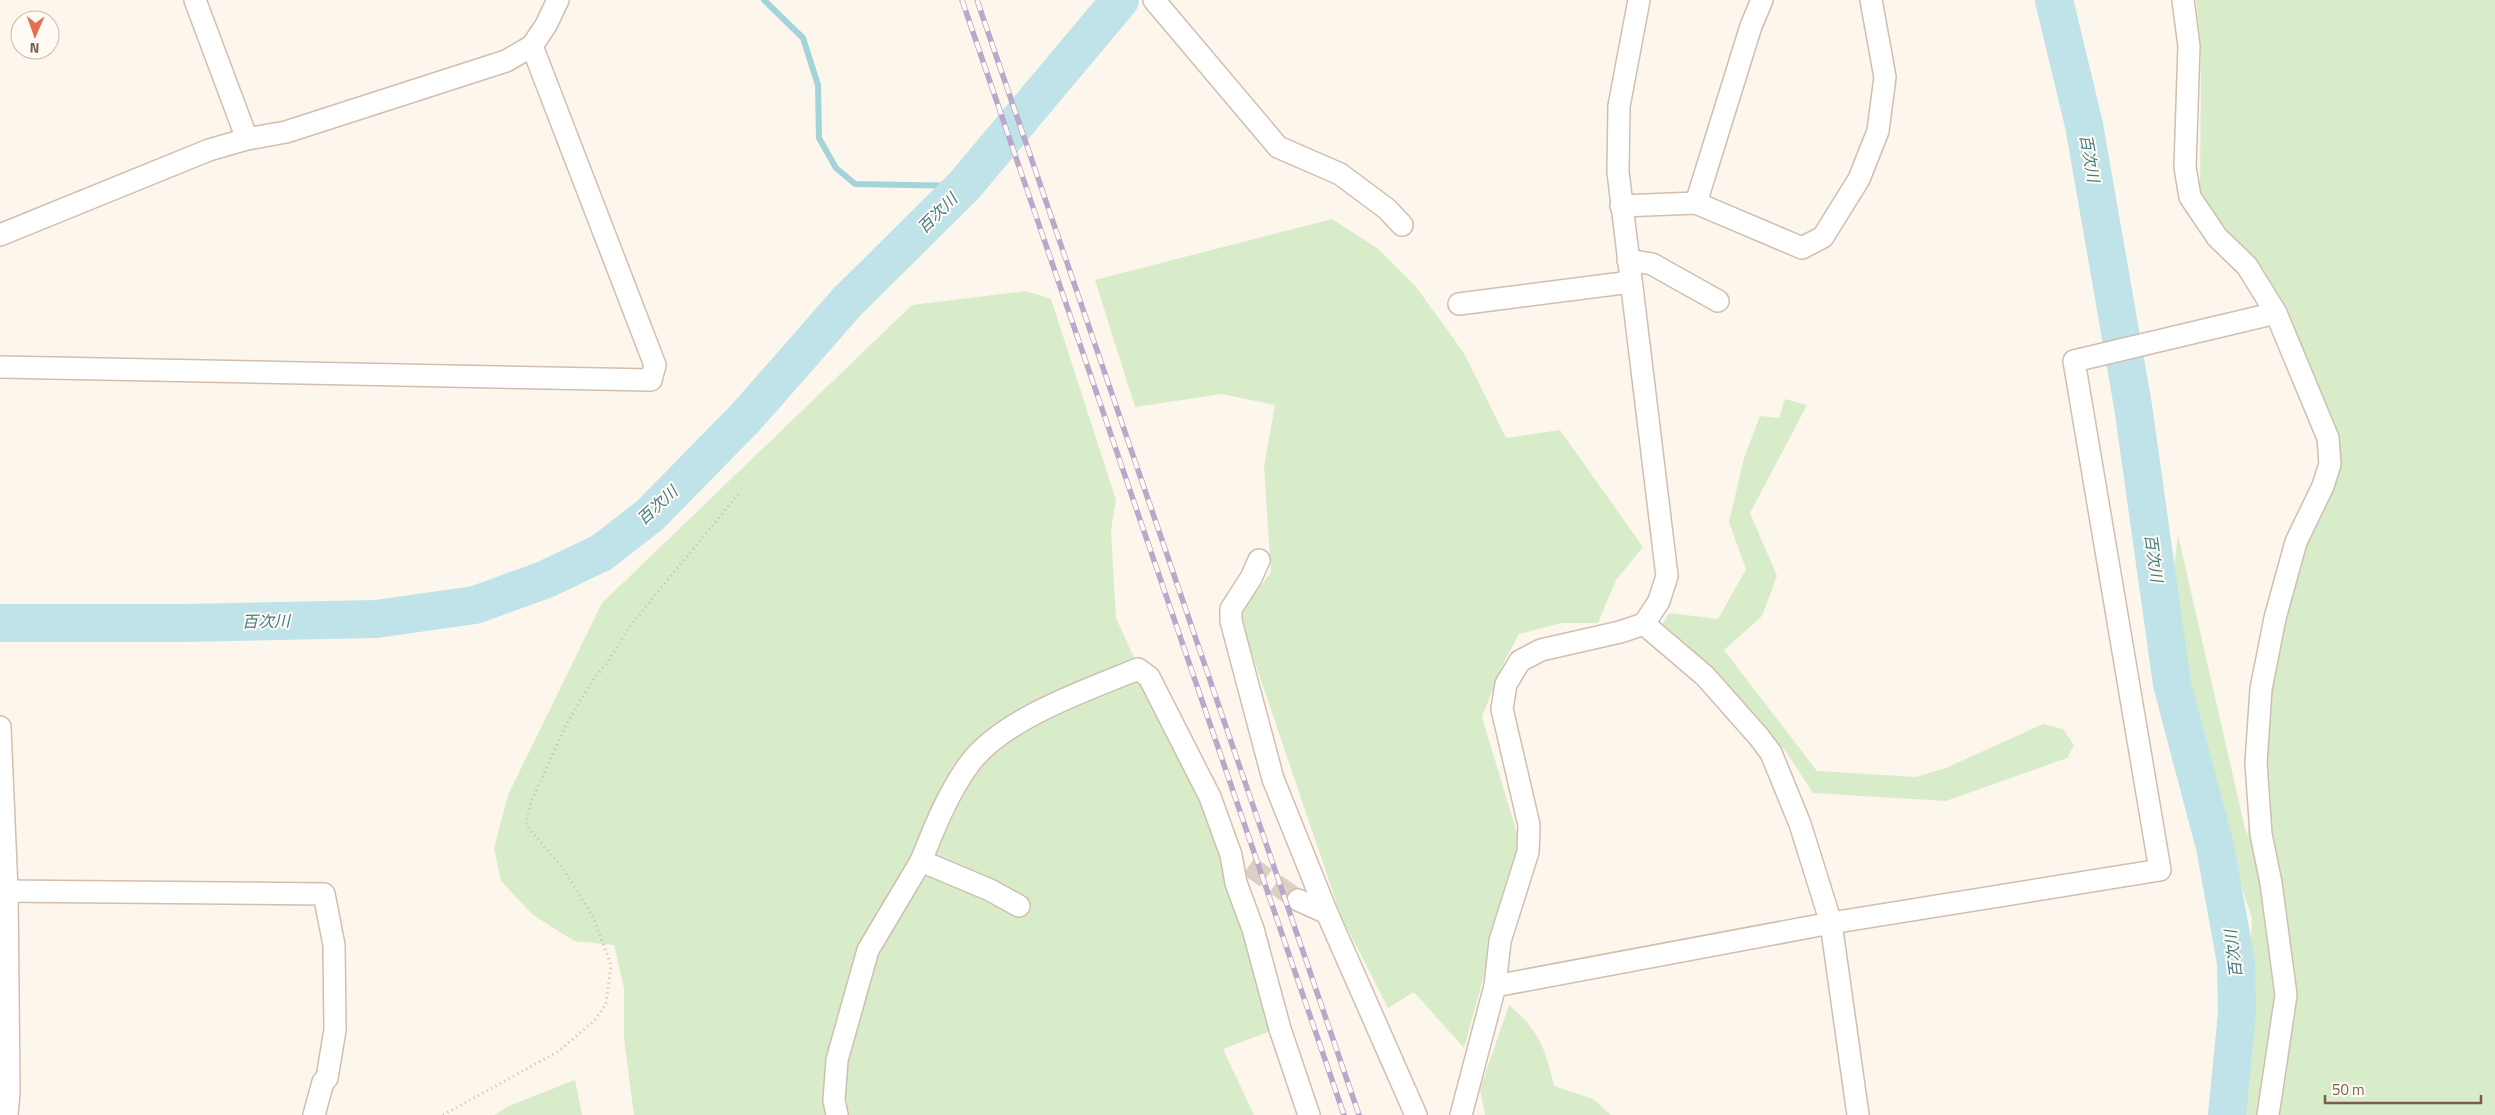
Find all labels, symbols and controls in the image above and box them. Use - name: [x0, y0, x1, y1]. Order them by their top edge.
- north arrow: [10, 10, 60, 60]
- text: N: [29, 38, 40, 59]
- water label: 百次川: [2074, 132, 2106, 186]
- water label: 百次川: [912, 186, 964, 238]
- water label: 百次川: [631, 478, 684, 530]
- water label: 百次川: [2139, 533, 2170, 585]
- water label: 百次川: [242, 609, 292, 633]
- water label: 百次川: [2218, 927, 2248, 979]
- scale bar: [2325, 1072, 2481, 1104]
- text: 50 m: [2332, 1078, 2365, 1101]

